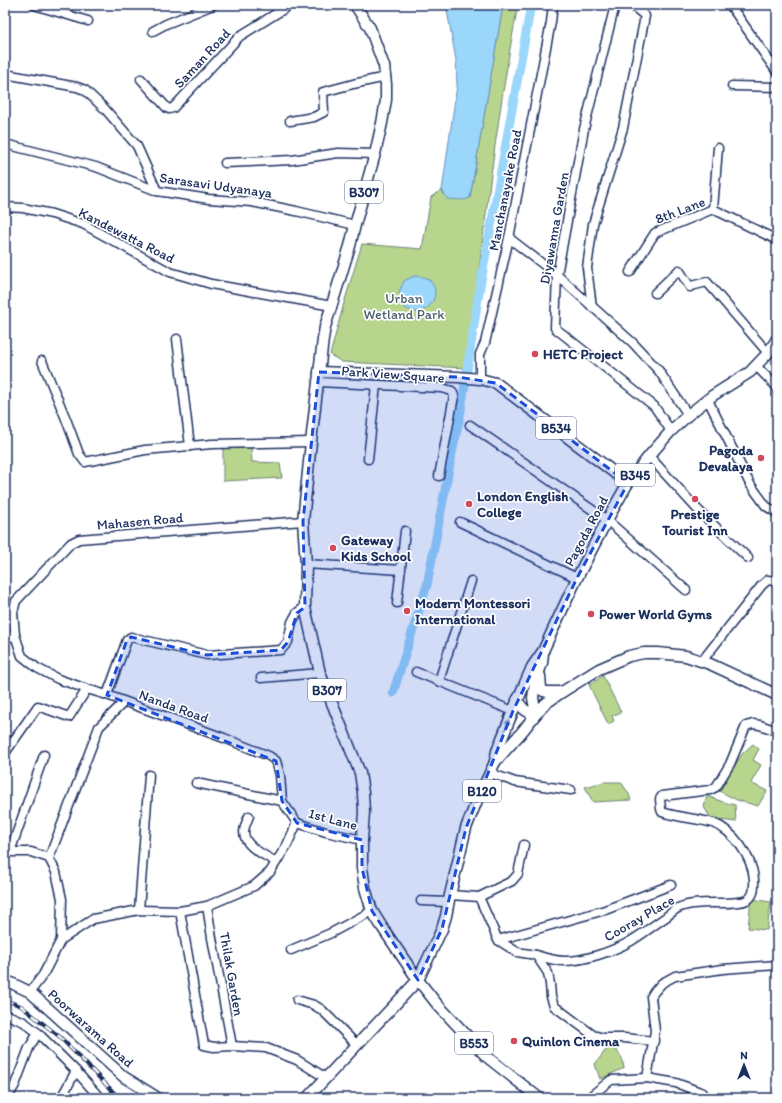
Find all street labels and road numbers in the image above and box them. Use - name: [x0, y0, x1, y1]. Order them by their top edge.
- street label: Saman Road: [171, 25, 234, 92]
- street label: Manchanayake Road: [485, 128, 526, 252]
- street label: Sarasavi Udyanaya: [158, 169, 274, 202]
- street label: Diyawanna Garden: [536, 171, 573, 285]
- road number: B307: [345, 181, 383, 203]
- street label: 8th Lane: [653, 193, 708, 228]
- street label: Kandewatta Road: [76, 204, 178, 267]
- street label: Park View Square: [341, 362, 445, 387]
- road number: B534: [536, 417, 576, 439]
- road number: B345: [615, 464, 655, 486]
- street label: Pagoda Road: [561, 493, 612, 569]
- street label: Mahasen Road: [96, 509, 184, 534]
- road number: B307: [308, 679, 346, 701]
- street label: Nanda Road: [137, 686, 211, 727]
- road number: B120: [463, 780, 501, 802]
- street label: 1st Lane: [306, 805, 360, 834]
- street label: Cooray Place: [601, 891, 678, 945]
- street label: Thilak Garden: [216, 931, 247, 1017]
- street label: Poorwarama Road: [44, 986, 137, 1072]
- road number: B553: [455, 1032, 493, 1054]

